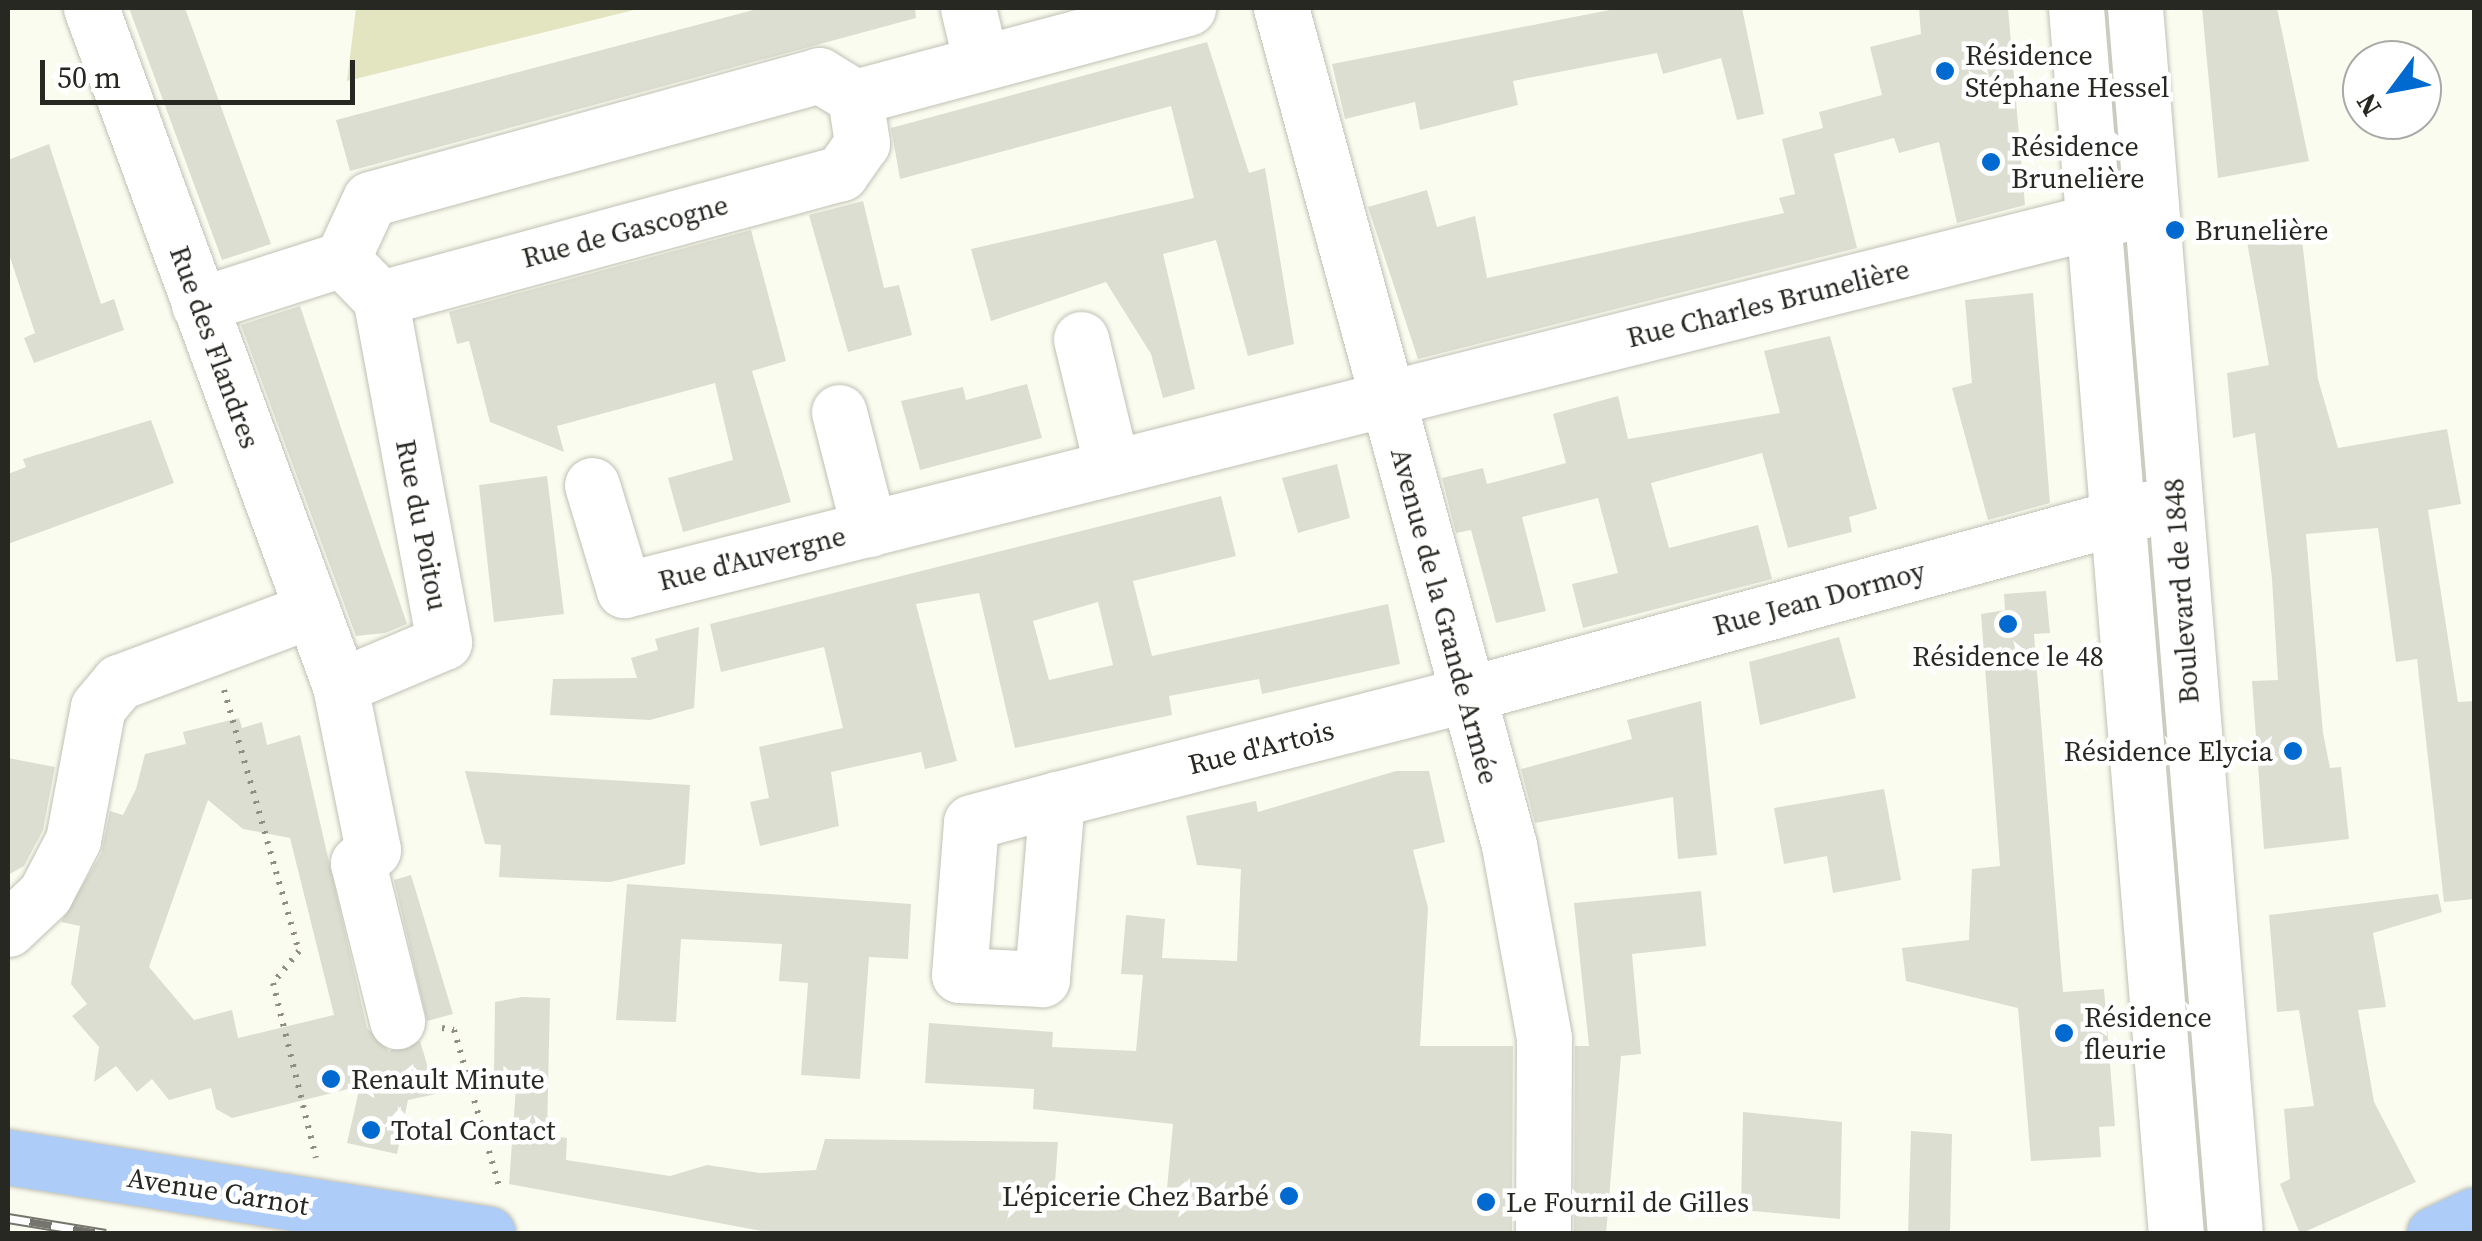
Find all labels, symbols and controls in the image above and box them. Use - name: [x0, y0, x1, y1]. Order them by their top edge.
- place label: Résidence Stéphane Hessel: [1965, 38, 2169, 104]
- scale bar: [45, 40, 360, 102]
- north arrow: [2342, 40, 2442, 140]
- text: 50 m: [57, 57, 121, 98]
- marker: Résidence Stéphane Hessel: [1934, 60, 1956, 82]
- text: N: [2347, 86, 2390, 124]
- place label: Résidence Brunelière: [2011, 129, 2145, 195]
- marker: Résidence Brunelière: [1980, 151, 2002, 173]
- street label: Rue de Gascogne: [518, 187, 732, 275]
- place label: Brunelière: [2195, 213, 2329, 247]
- marker: Brunelière: [2164, 219, 2186, 241]
- street label: Rue des Flandres: [163, 241, 267, 453]
- street label: Rue Charles Brunelière: [1623, 252, 1913, 354]
- street label: Rue du Poitou: [389, 437, 455, 613]
- street label: Avenue de la Grande Armée: [1384, 444, 1506, 788]
- street label: Boulevard de 1848: [2156, 477, 2206, 705]
- street label: Rue d'Auvergne: [655, 519, 849, 597]
- street label: Rue Jean Dormoy: [1709, 554, 1929, 642]
- marker: Résidence le 48: [1997, 613, 2019, 635]
- place label: Résidence le 48: [1912, 639, 2104, 673]
- street label: Rue d'Artois: [1185, 713, 1337, 781]
- place label: Résidence Elycia: [2064, 734, 2273, 768]
- marker: Résidence Elycia: [2282, 740, 2304, 762]
- place label: Résidence fleurie: [2084, 1000, 2212, 1066]
- marker: Résidence fleurie: [2053, 1022, 2075, 1044]
- place label: Renault Minute: [351, 1062, 545, 1096]
- marker: Renault Minute: [320, 1068, 342, 1090]
- place label: Total Contact: [391, 1113, 555, 1147]
- marker: Total Contact: [360, 1119, 382, 1141]
- street label: Avenue Carnot: [125, 1160, 311, 1222]
- place label: L'épicerie Chez Barbé: [1002, 1179, 1269, 1213]
- marker: L'épicerie Chez Barbé: [1278, 1185, 1300, 1207]
- place label: Le Fournil de Gilles: [1506, 1185, 1749, 1219]
- marker: Le Fournil de Gilles: [1475, 1191, 1497, 1213]

